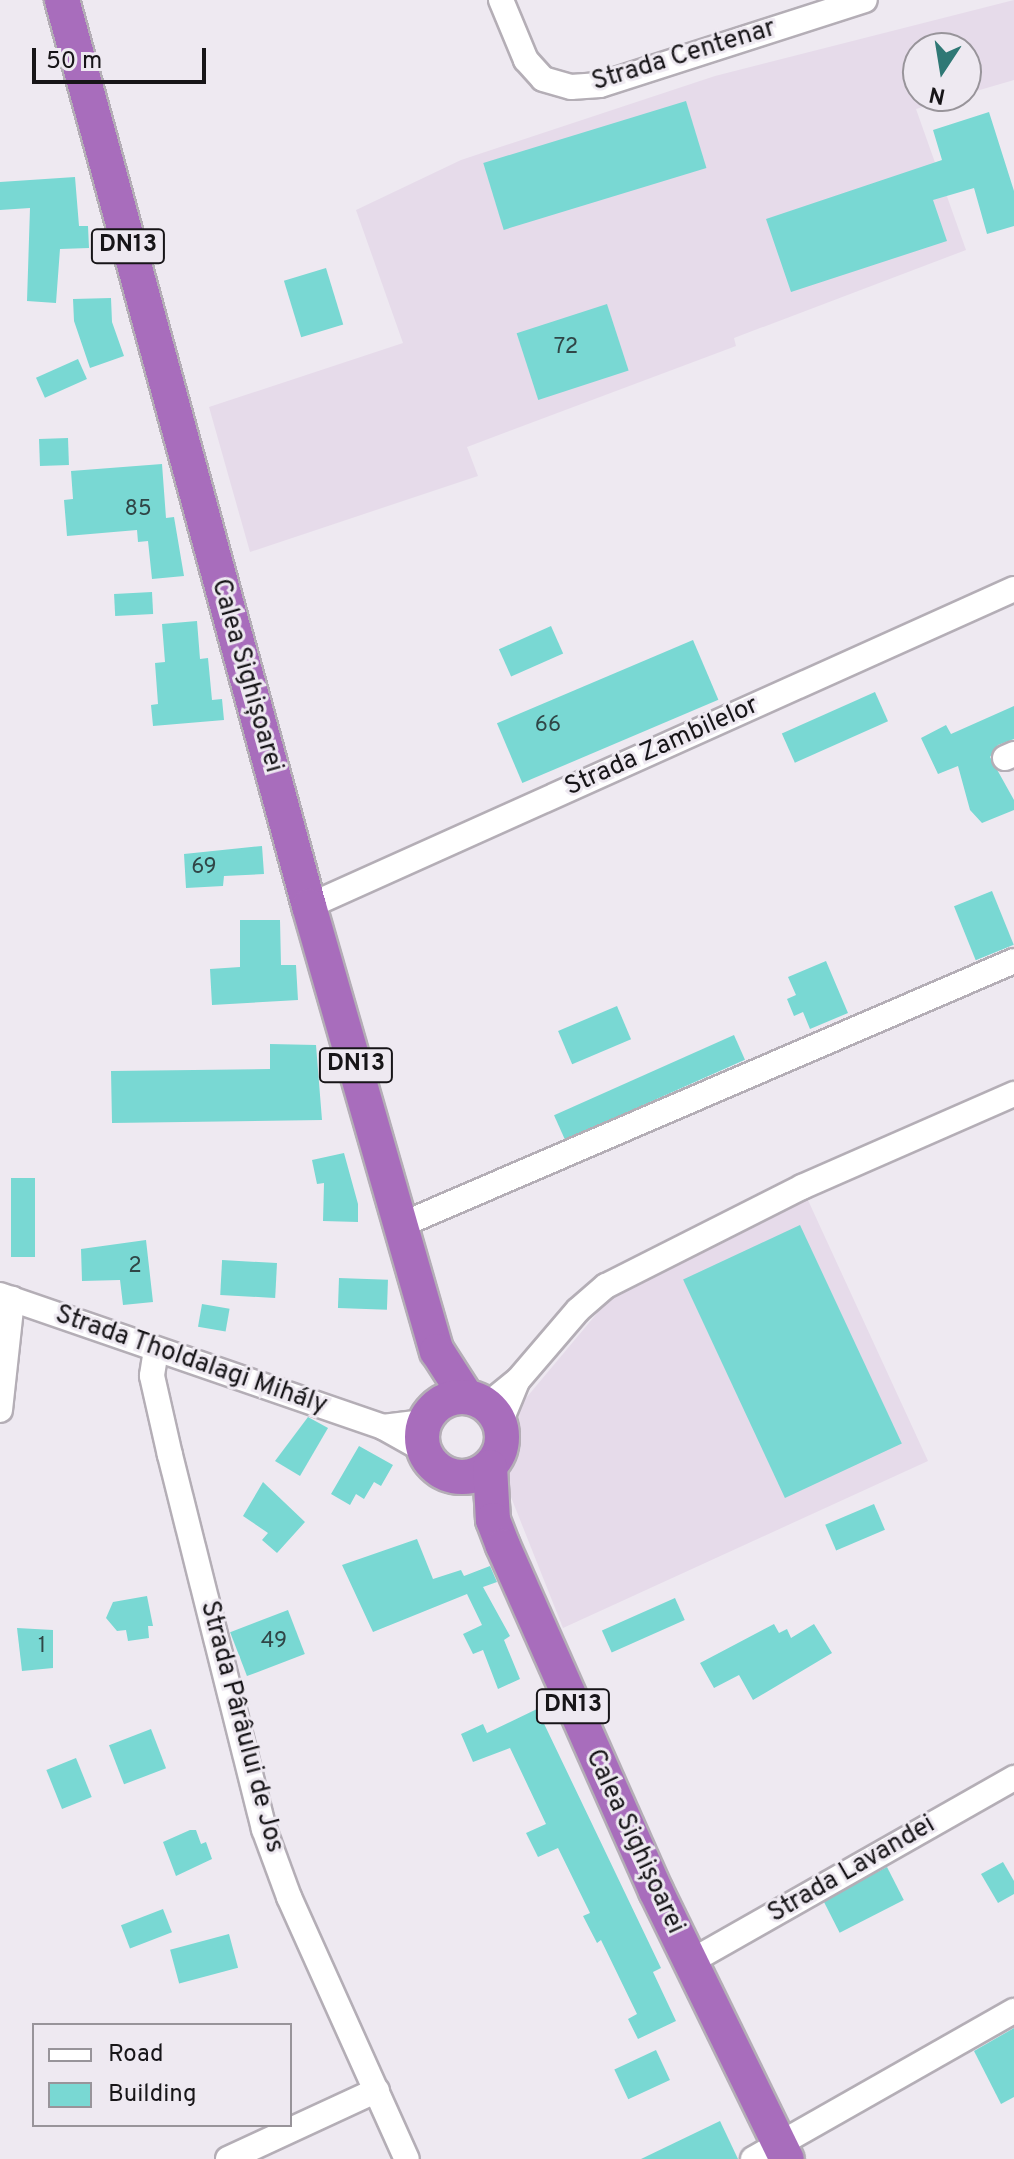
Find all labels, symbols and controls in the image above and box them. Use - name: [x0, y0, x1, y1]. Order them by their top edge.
- street label: Strada Centenar: [588, 13, 780, 99]
- scale bar: [36, 32, 210, 82]
- north arrow: [902, 32, 982, 112]
- text: 50 m: [46, 47, 102, 77]
- text: N: [927, 79, 948, 109]
- road number: DN13: [90, 226, 166, 266]
- house number: 72: [554, 335, 578, 361]
- house number: 85: [124, 497, 152, 523]
- street label: Calea Sighișoarei: [203, 576, 289, 776]
- street label: Strada Zambilelor: [560, 690, 764, 804]
- house number: 66: [535, 713, 561, 739]
- house number: 69: [191, 855, 217, 881]
- road number: DN13: [318, 1045, 394, 1085]
- house number: 2: [128, 1254, 142, 1280]
- street label: Strada Tholdalagi Mihály: [50, 1300, 332, 1422]
- street label: Strada Pârâului de Jos: [192, 1598, 290, 1856]
- house number: 49: [261, 1629, 287, 1655]
- house number: 1: [38, 1634, 46, 1660]
- road number: DN13: [535, 1686, 611, 1726]
- street label: Calea Sighișoarei: [578, 1745, 690, 1939]
- street label: Strada Lavandei: [763, 1810, 941, 1930]
- legend: [32, 2023, 292, 2127]
- text: Road: [108, 2040, 164, 2070]
- text: Building: [108, 2080, 197, 2110]

